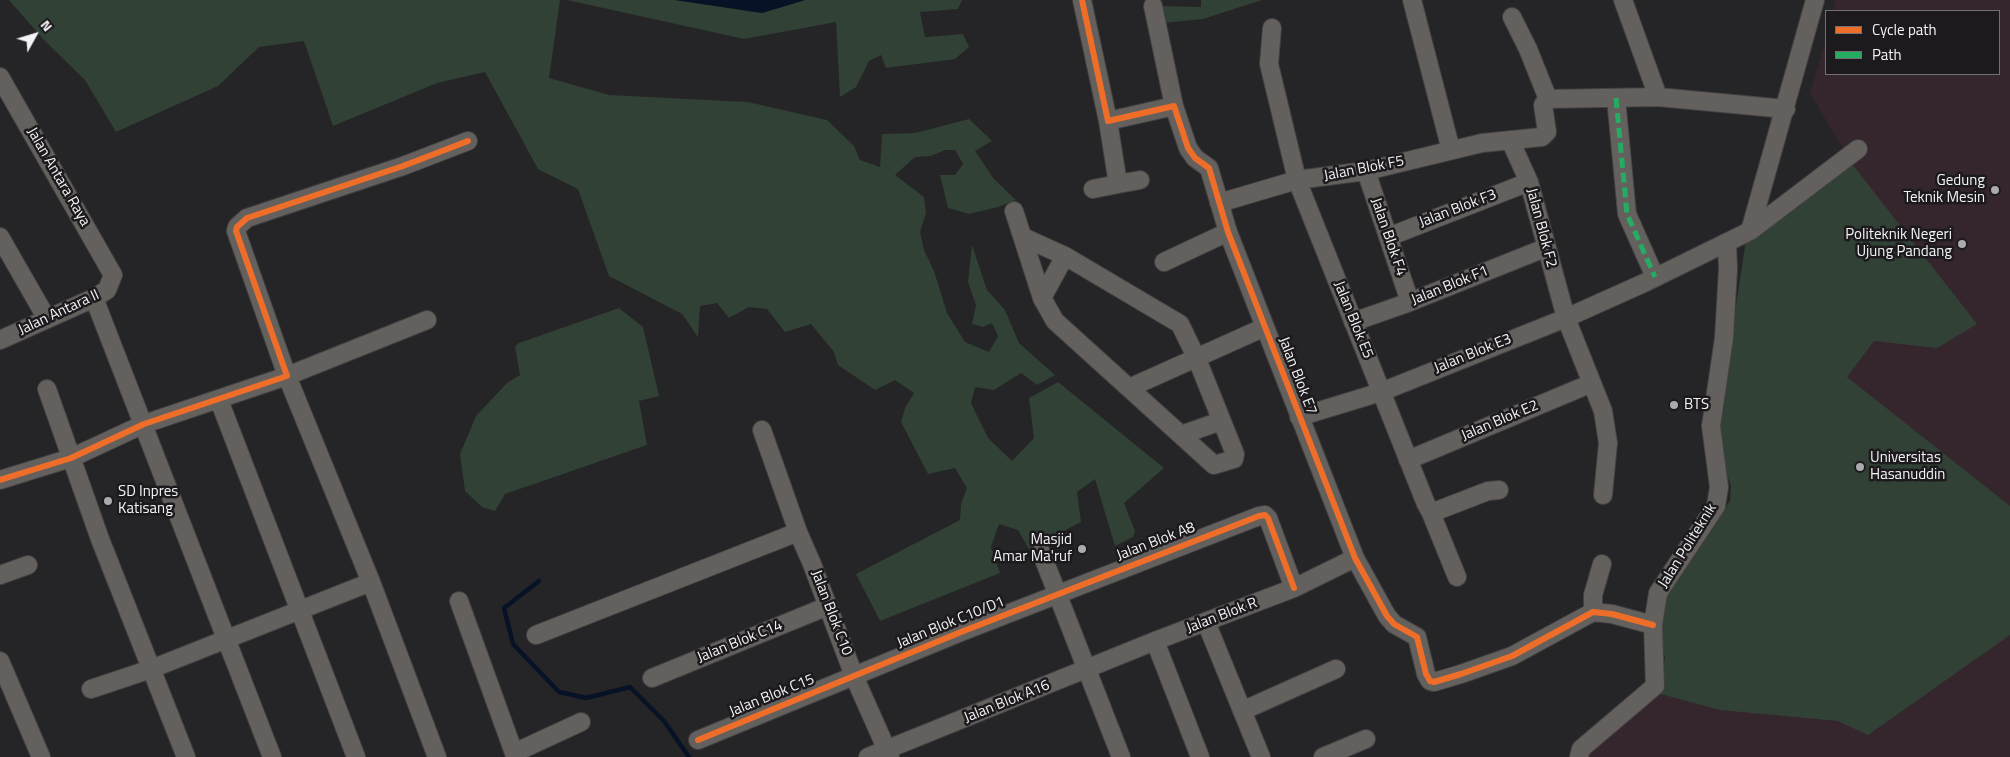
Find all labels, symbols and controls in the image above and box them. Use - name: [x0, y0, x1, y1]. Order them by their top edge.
- north arrow: [10, 10, 60, 60]
- legend: [1825, 10, 2000, 75]
- text: N: [36, 15, 58, 36]
- text: Cycle path: [1872, 18, 1937, 41]
- text: Path: [1872, 43, 1902, 66]
- street label: Jalan Antara Raya: [22, 124, 94, 230]
- street label: Jalan Blok F5: [1322, 152, 1406, 186]
- place label: Gedung Teknik Mesin: [1903, 172, 1985, 207]
- marker: Gedung Teknik Mesin: [1989, 184, 2001, 196]
- street label: Jalan Blok F3: [1417, 186, 1499, 232]
- street label: Jalan Blok F2: [1522, 186, 1560, 270]
- street label: Jalan Blok F4: [1366, 195, 1410, 279]
- place label: Politeknik Negeri Ujung Pandang: [1845, 226, 1952, 261]
- marker: Politeknik Negeri Ujung Pandang: [1956, 238, 1968, 250]
- street label: Jalan Blok F1: [1409, 262, 1491, 310]
- street label: Jalan Blok E5: [1329, 279, 1377, 361]
- street label: Jalan Antara II: [16, 286, 102, 340]
- street label: Jalan Blok E3: [1432, 330, 1514, 378]
- street label: Jalan Blok E7: [1274, 335, 1320, 417]
- place label: BTS: [1684, 396, 1709, 414]
- street label: Jalan Blok E2: [1459, 397, 1541, 445]
- marker: BTS: [1668, 399, 1680, 411]
- place label: Universitas Hasanuddin: [1870, 449, 1945, 484]
- marker: Universitas Hasanuddin: [1854, 461, 1866, 473]
- place label: SD Inpres Katisang: [118, 483, 178, 518]
- marker: SD Inpres Katisang: [102, 495, 114, 507]
- street label: Jalan Politeknik: [1655, 500, 1721, 592]
- street label: Jalan Blok A8: [1114, 519, 1198, 565]
- place label: Masjid Amar Ma'ruf: [993, 531, 1072, 566]
- marker: Masjid Amar Ma'ruf: [1076, 543, 1088, 555]
- street label: Jalan Blok C10: [806, 568, 856, 658]
- street label: Jalan Blok C10/D1: [895, 593, 1007, 653]
- street label: Jalan Blok R: [1184, 594, 1260, 638]
- street label: Jalan Blok C14: [695, 617, 785, 667]
- street label: Jalan Blok C15: [727, 671, 817, 721]
- street label: Jalan Blok A16: [961, 677, 1053, 727]

